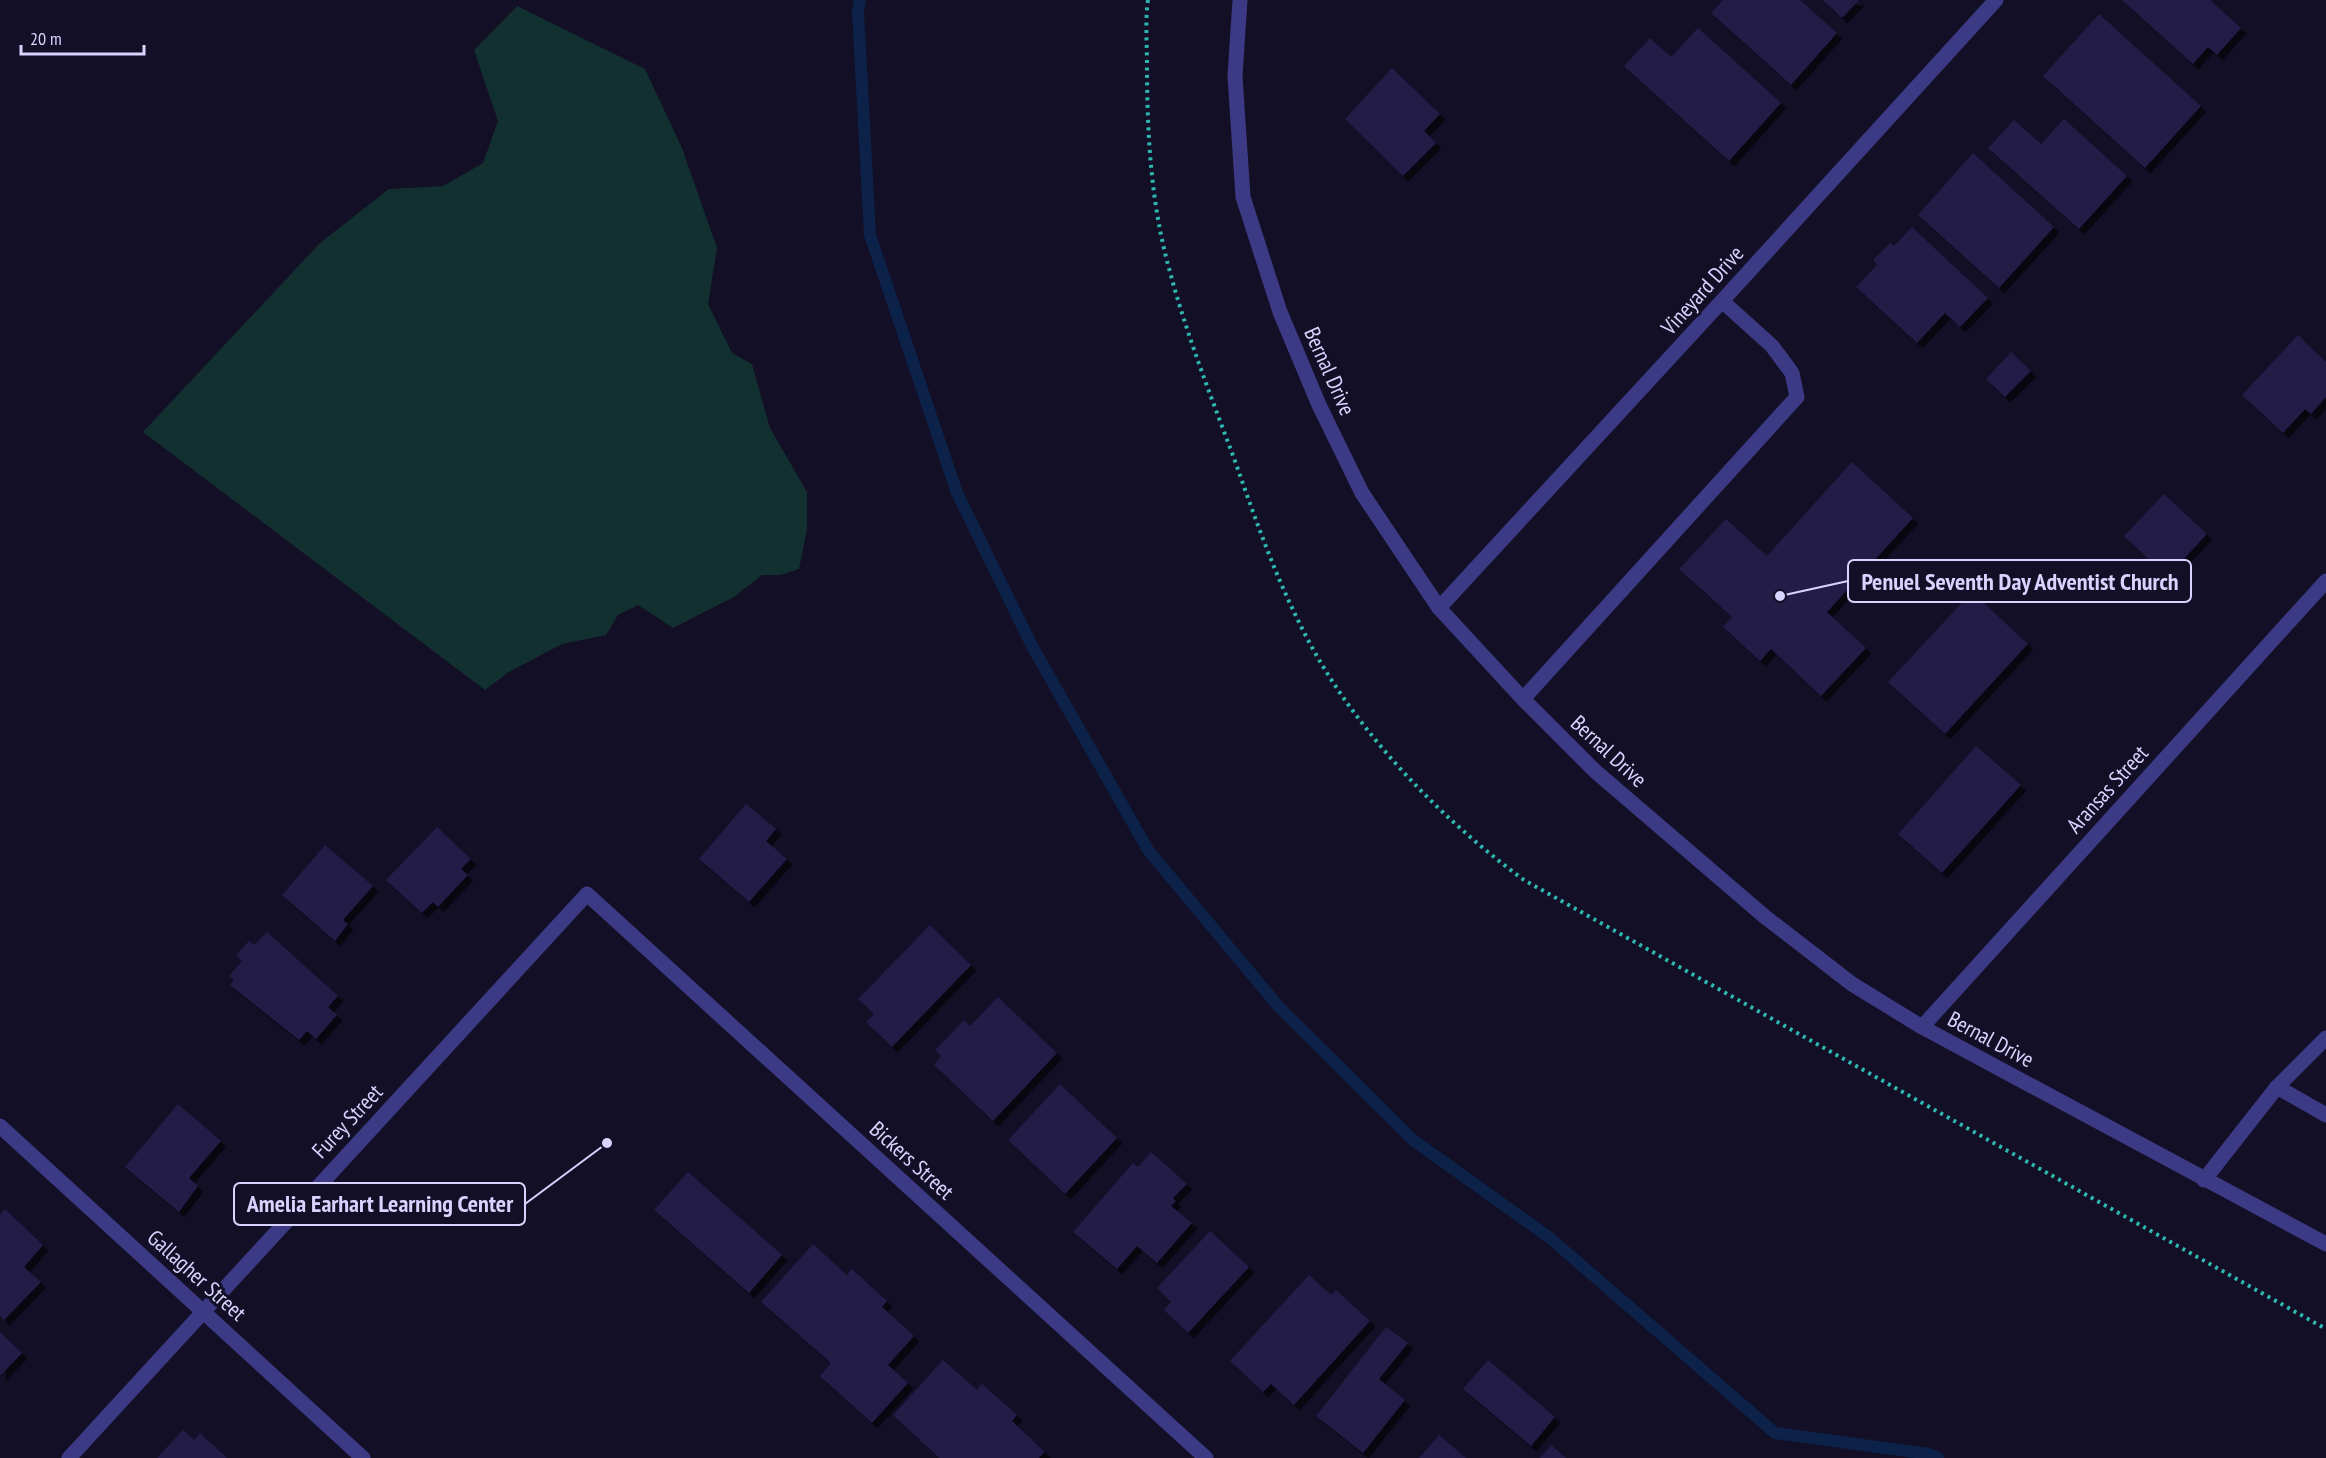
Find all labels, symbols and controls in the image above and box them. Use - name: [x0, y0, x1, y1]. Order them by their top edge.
- scale bar: [21, 18, 144, 56]
- text: 20 m: [30, 27, 62, 50]
- street label: Vineyard Drive: [1654, 240, 1749, 341]
- street label: Bernal Drive: [1298, 323, 1362, 419]
- callout: Penuel Seventh Day Adventist Church: [1848, 560, 2191, 602]
- text: Penuel Seventh Day Adventist Church: [1861, 566, 2179, 597]
- street label: Bernal Drive: [1565, 709, 1653, 793]
- street label: Aransas Street: [2060, 739, 2154, 839]
- street label: Bernal Drive: [1943, 1005, 2039, 1073]
- street label: Furey Street: [306, 1078, 388, 1164]
- street label: Bickers Street: [864, 1115, 960, 1205]
- callout: Amelia Earhart Learning Center: [234, 1183, 525, 1225]
- text: Amelia Earhart Learning Center: [246, 1188, 514, 1219]
- street label: Gallagher Street: [142, 1223, 252, 1327]

